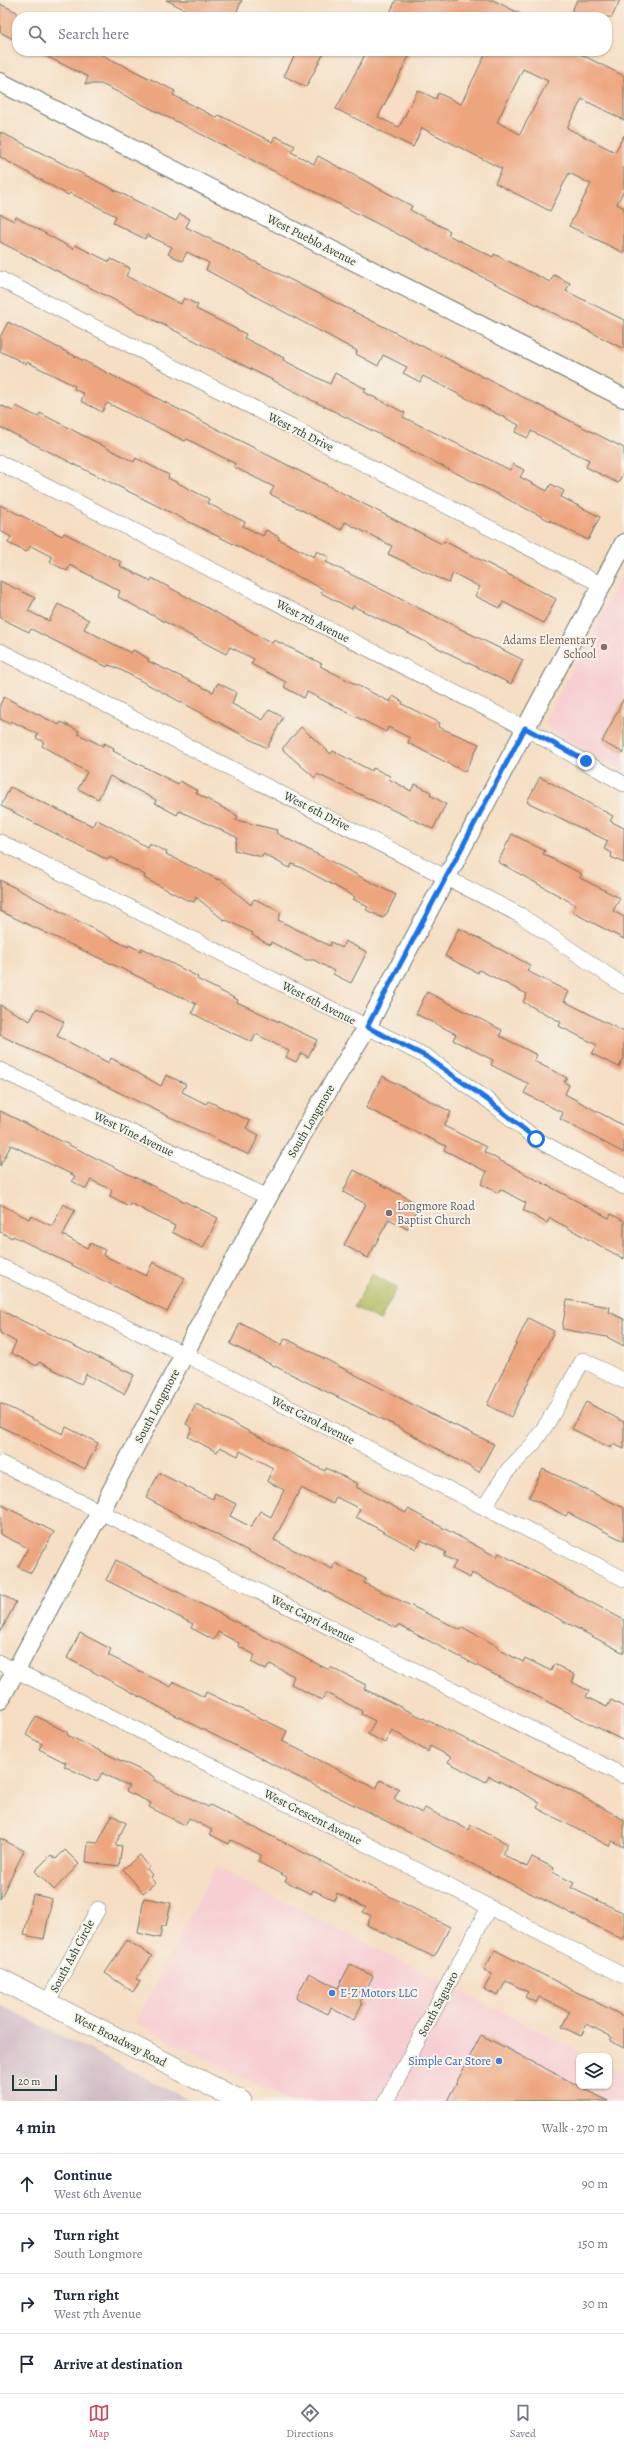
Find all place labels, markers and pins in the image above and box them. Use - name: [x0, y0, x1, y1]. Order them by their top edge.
- place label: Adams Elementary School: [502, 632, 597, 662]
- marker: Adams Elementary School: [599, 642, 609, 652]
- place label: Longmore Road Baptist Church: [397, 1198, 475, 1228]
- marker: Longmore Road Baptist Church: [384, 1208, 394, 1218]
- place label: E-Z Motors LLC: [340, 1985, 418, 2001]
- marker: E-Z Motors LLC: [327, 1988, 337, 1998]
- place label: Simple Car Store: [408, 2053, 491, 2069]
- marker: Simple Car Store: [494, 2056, 504, 2066]

